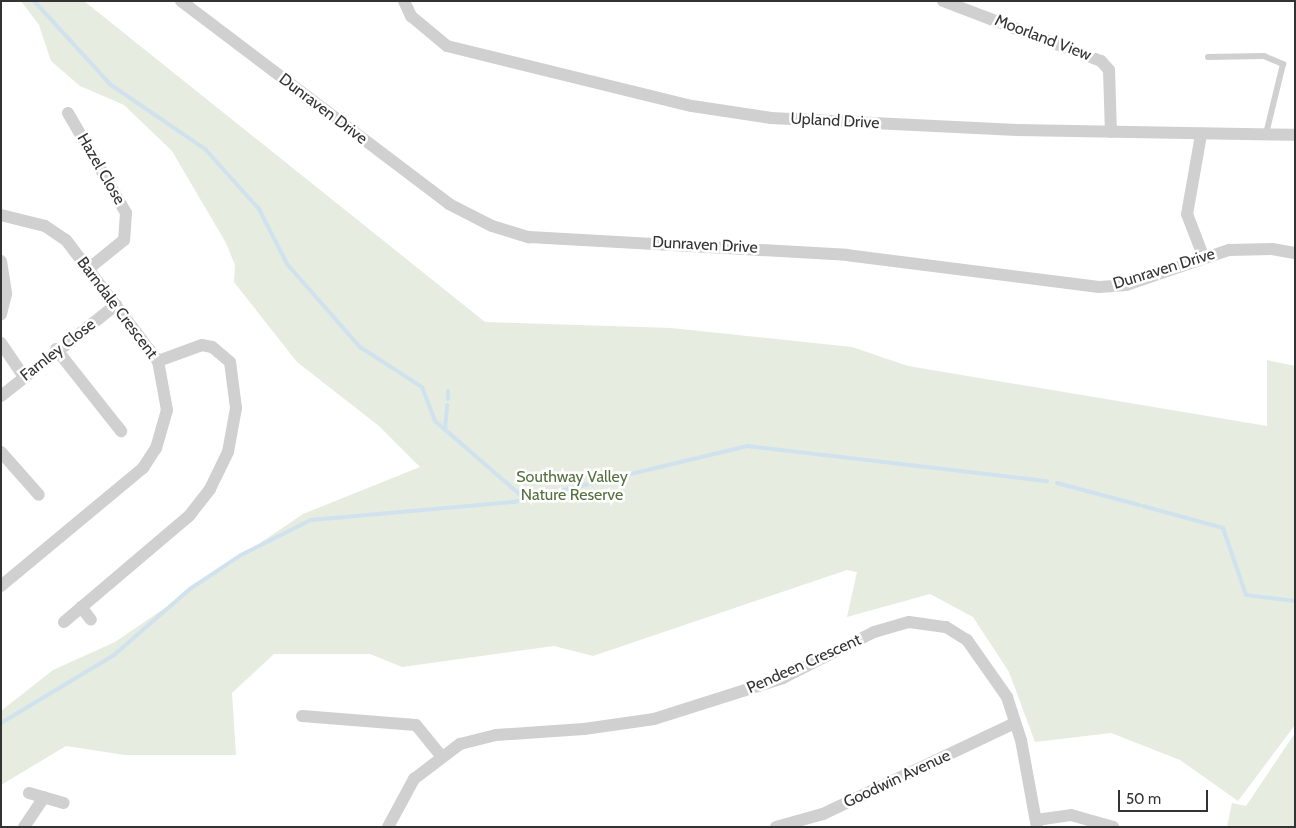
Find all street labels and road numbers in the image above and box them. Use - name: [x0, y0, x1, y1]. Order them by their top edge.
- street label: Moorland View: [992, 11, 1094, 65]
- street label: Dunraven Drive: [275, 70, 371, 148]
- street label: Upland Drive: [790, 109, 880, 133]
- street label: Hazel Close: [73, 130, 129, 208]
- street label: Dunraven Drive: [652, 233, 758, 257]
- street label: Dunraven Drive: [1111, 244, 1217, 294]
- street label: Barndale Crescent: [73, 253, 161, 363]
- street label: Farnley Close: [17, 315, 99, 385]
- street label: Pendeen Crescent: [744, 630, 864, 698]
- street label: Goodwin Avenue: [841, 746, 953, 812]

